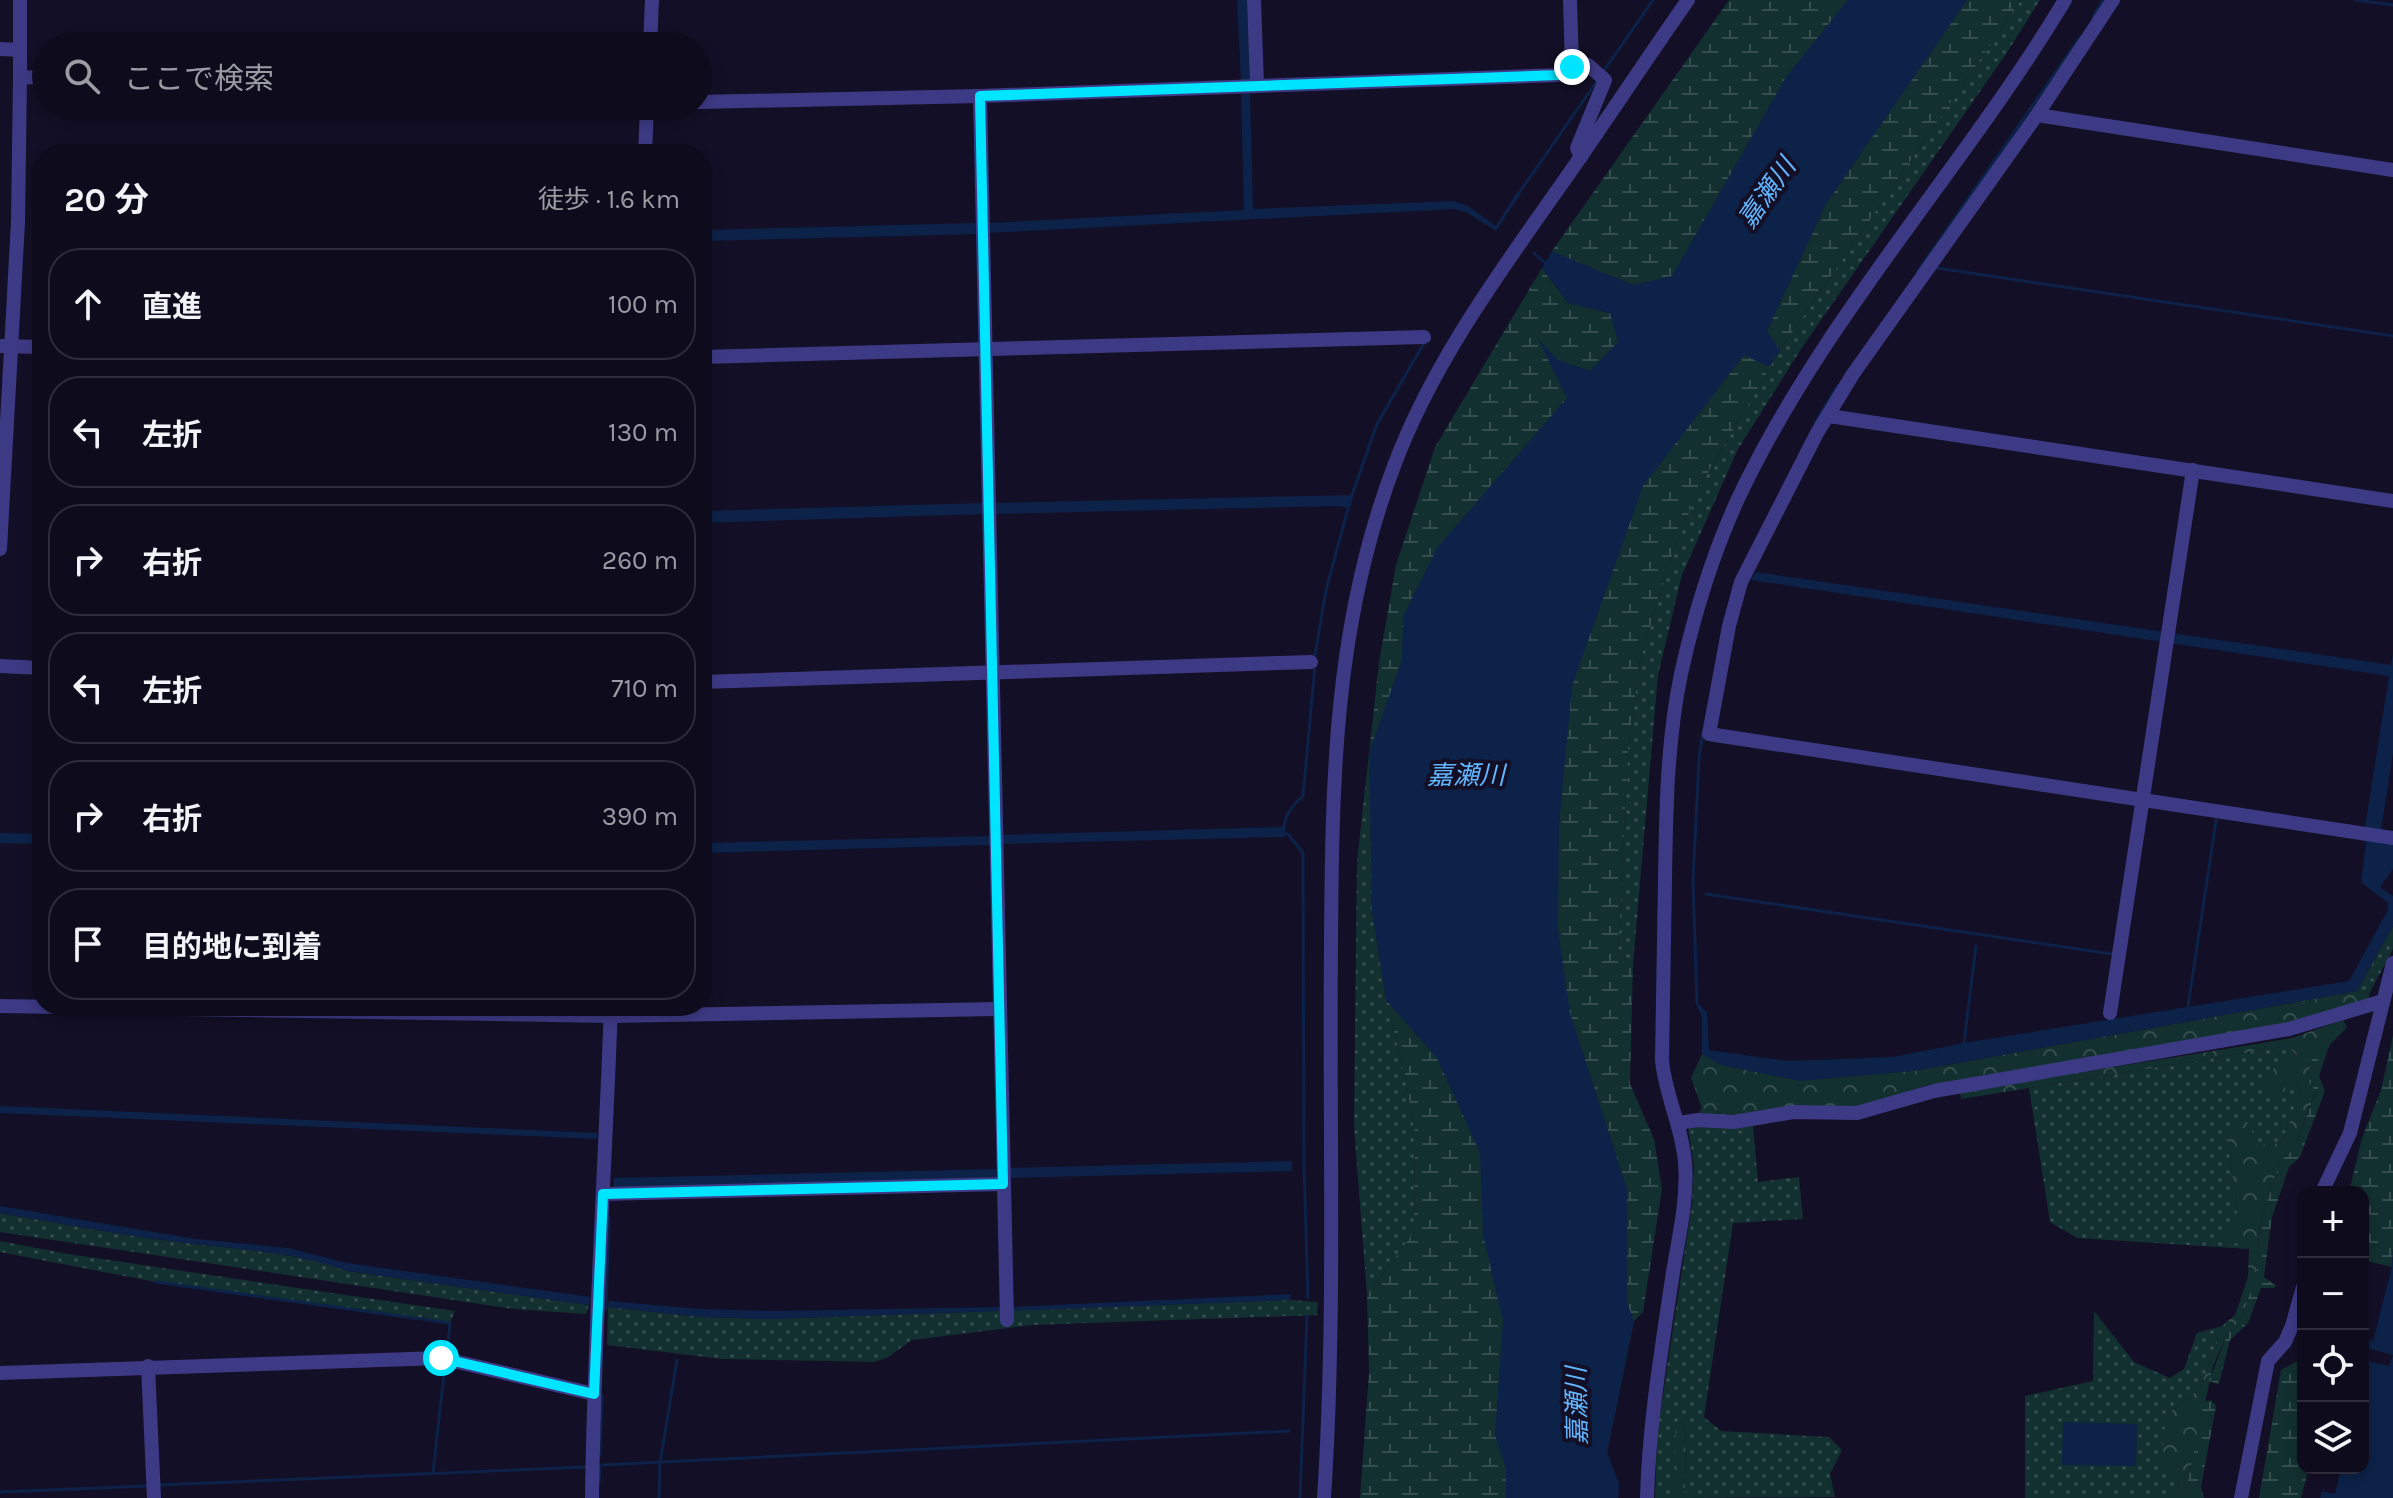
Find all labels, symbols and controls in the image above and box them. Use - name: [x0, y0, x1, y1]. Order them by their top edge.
- search box: [32, 32, 712, 120]
- route end: [1554, 49, 1590, 85]
- icon: search: [60, 54, 104, 98]
- text: ここで検索: [124, 61, 274, 97]
- water label: 嘉瀬川: [1732, 150, 1804, 234]
- text: 20 分: [64, 180, 149, 220]
- text: 徒歩 · 1.6 km: [538, 184, 680, 215]
- icon: ahead: [66, 282, 110, 326]
- text: 直進: [142, 289, 202, 325]
- text: 100 m: [608, 289, 678, 320]
- icon: left: [66, 410, 110, 454]
- text: 左折: [142, 417, 202, 453]
- text: 130 m: [608, 417, 678, 448]
- icon: right: [66, 538, 110, 582]
- text: 右折: [142, 545, 202, 581]
- text: 260 m: [602, 545, 678, 576]
- icon: left: [66, 666, 110, 710]
- text: 左折: [142, 673, 202, 709]
- text: 710 m: [611, 673, 678, 704]
- water label: 嘉瀬川: [1427, 760, 1508, 791]
- icon: right: [66, 794, 110, 838]
- text: 右折: [142, 801, 202, 837]
- text: 390 m: [602, 801, 678, 832]
- icon: arrive: [66, 922, 110, 966]
- text: 目的地に到着: [142, 929, 322, 965]
- map controls: [2297, 1186, 2369, 1474]
- button: +: [2297, 1186, 2369, 1258]
- button: −: [2297, 1258, 2369, 1330]
- button: locate: [2297, 1330, 2369, 1402]
- route start: [423, 1340, 459, 1376]
- water label: 嘉瀬川: [1561, 1364, 1593, 1445]
- button: layers: [2297, 1402, 2369, 1474]

